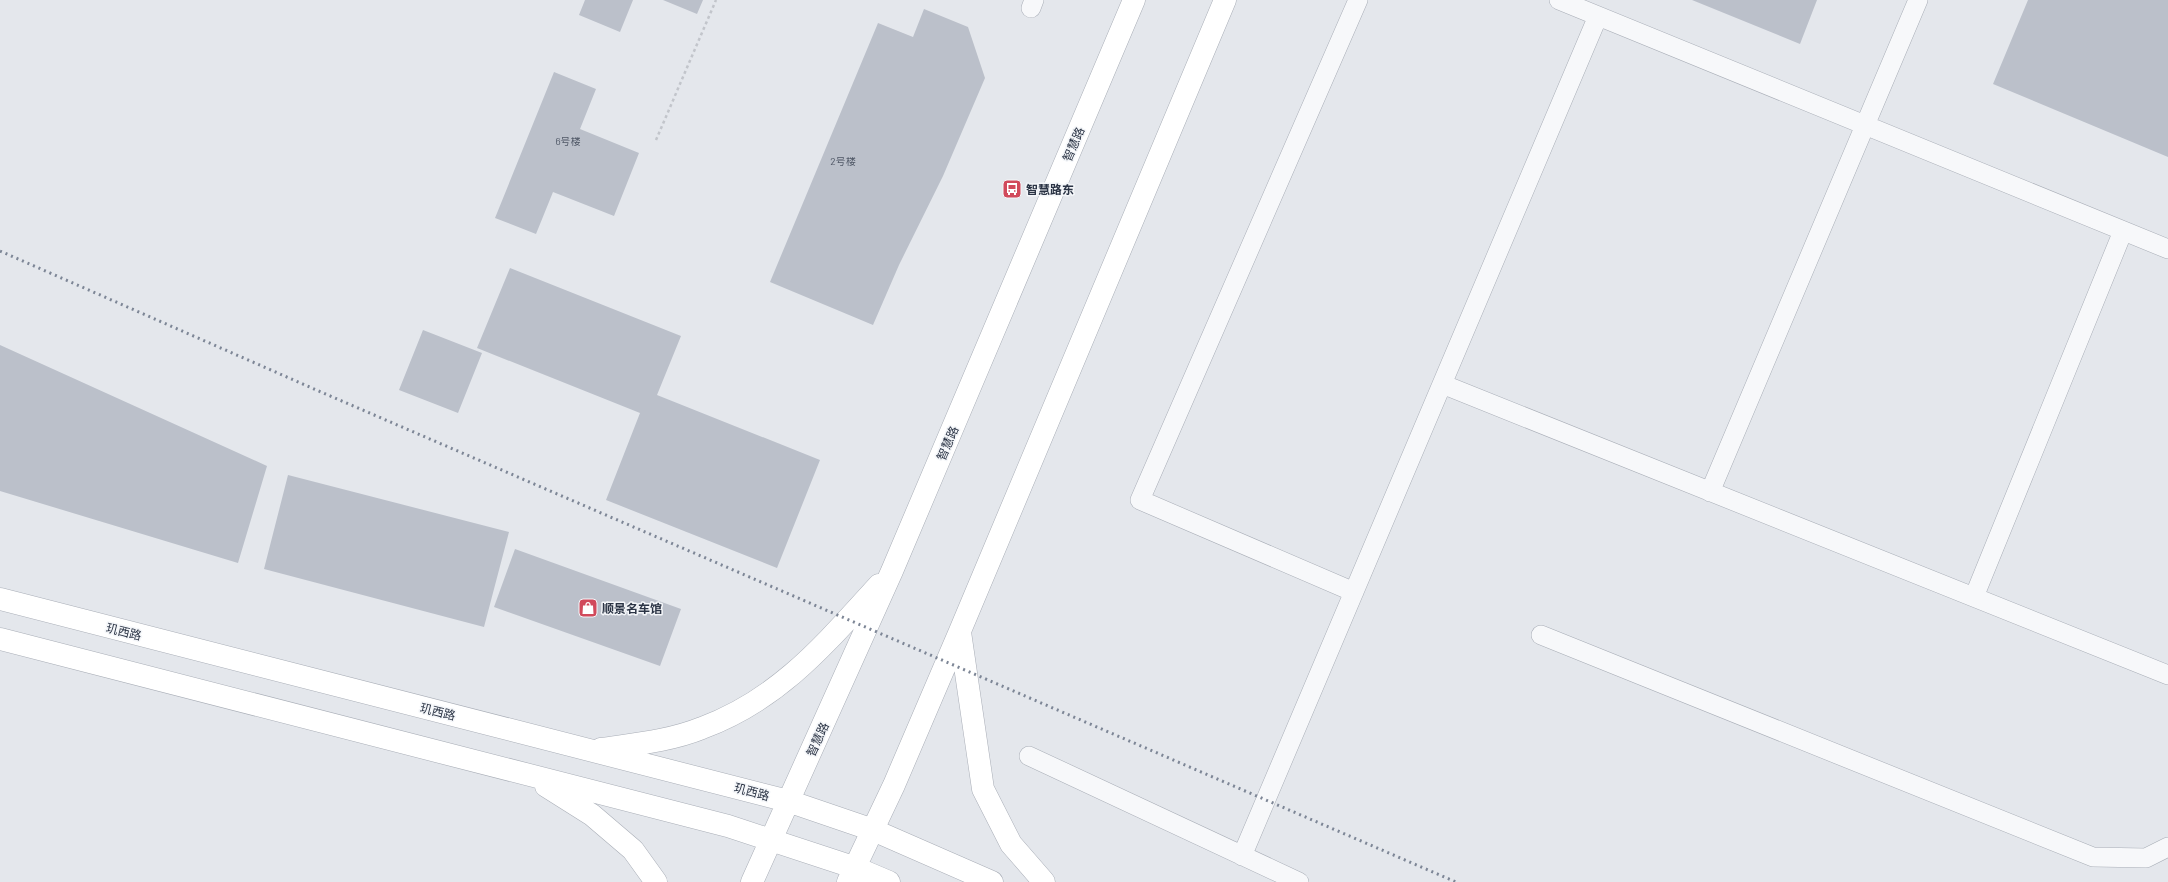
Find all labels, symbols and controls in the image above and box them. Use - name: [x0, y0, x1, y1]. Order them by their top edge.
- street label: 智慧路: [1060, 125, 1086, 163]
- house number: 6号楼: [555, 135, 581, 147]
- house number: 2号楼: [830, 155, 856, 167]
- bus stop icon: 智慧路东: [1001, 178, 1023, 200]
- place label: 智慧路东: [1026, 182, 1074, 196]
- street label: 智慧路: [934, 424, 960, 462]
- shop icon: 顺景名车馆: [577, 597, 599, 619]
- place label: 顺景名车馆: [602, 601, 662, 615]
- street label: 玑西路: [105, 620, 143, 642]
- street label: 玑西路: [419, 700, 457, 722]
- street label: 智慧路: [803, 720, 831, 758]
- street label: 玑西路: [733, 780, 771, 802]

